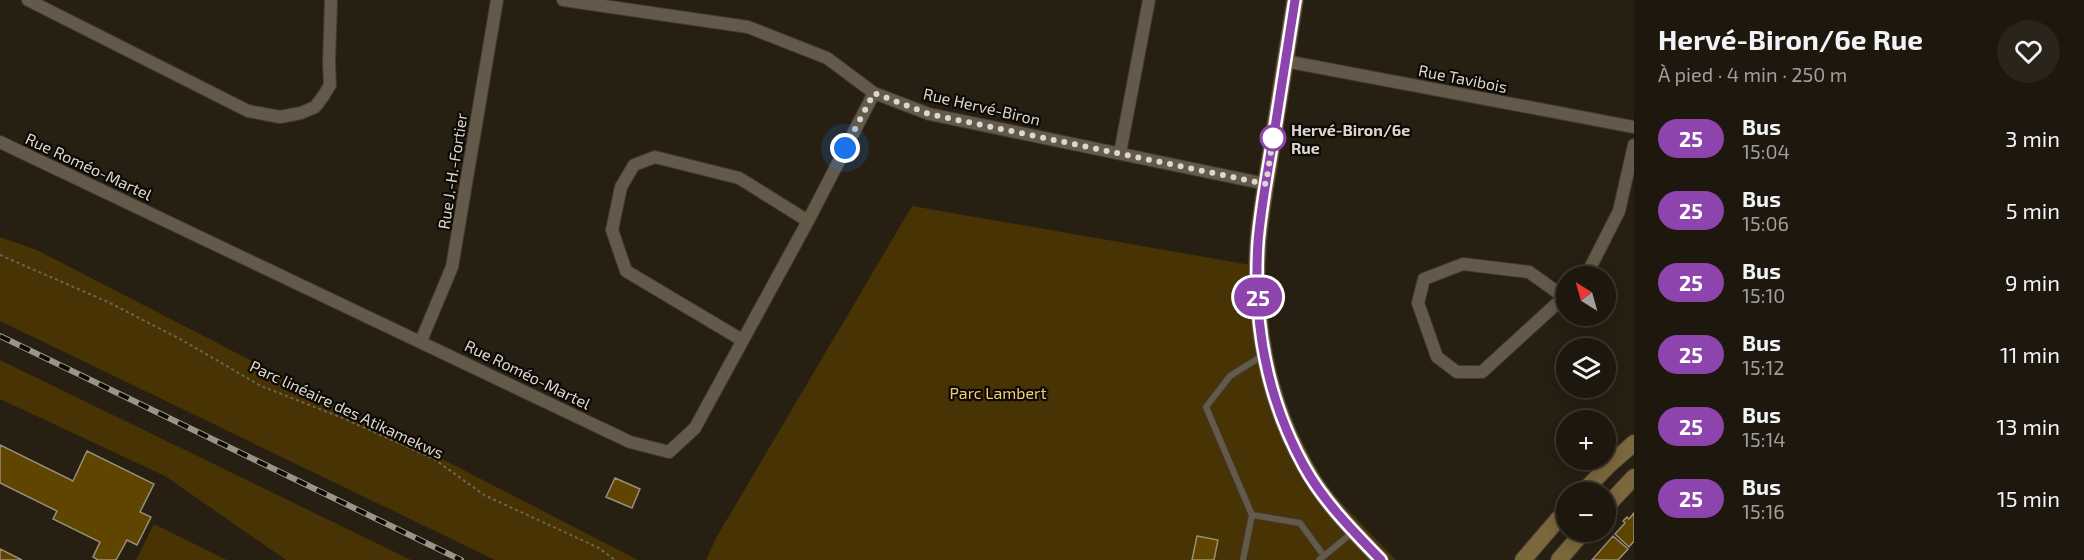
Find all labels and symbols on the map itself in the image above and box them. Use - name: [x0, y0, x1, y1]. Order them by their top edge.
- street label: Rue Tavibois: [1417, 60, 1509, 96]
- street label: Rue Hervé-Biron: [922, 83, 1042, 129]
- street label: Rue J.-H.-Fortier: [433, 111, 471, 231]
- place label: Hervé-Biron/6e Rue: [1291, 120, 1410, 157]
- marker: Hervé-Biron/6e Rue: [1260, 125, 1286, 151]
- street label: Rue Roméo-Martel: [23, 128, 156, 204]
- your location: [830, 133, 860, 163]
- north arrow: [1556, 266, 1616, 326]
- line badge: 25: [1231, 278, 1285, 316]
- street label: Rue Roméo-Martel: [462, 335, 594, 413]
- street label: Parc linéaire des Atikamekws: [247, 356, 447, 462]
- park label: Parc Lambert: [949, 383, 1047, 402]

